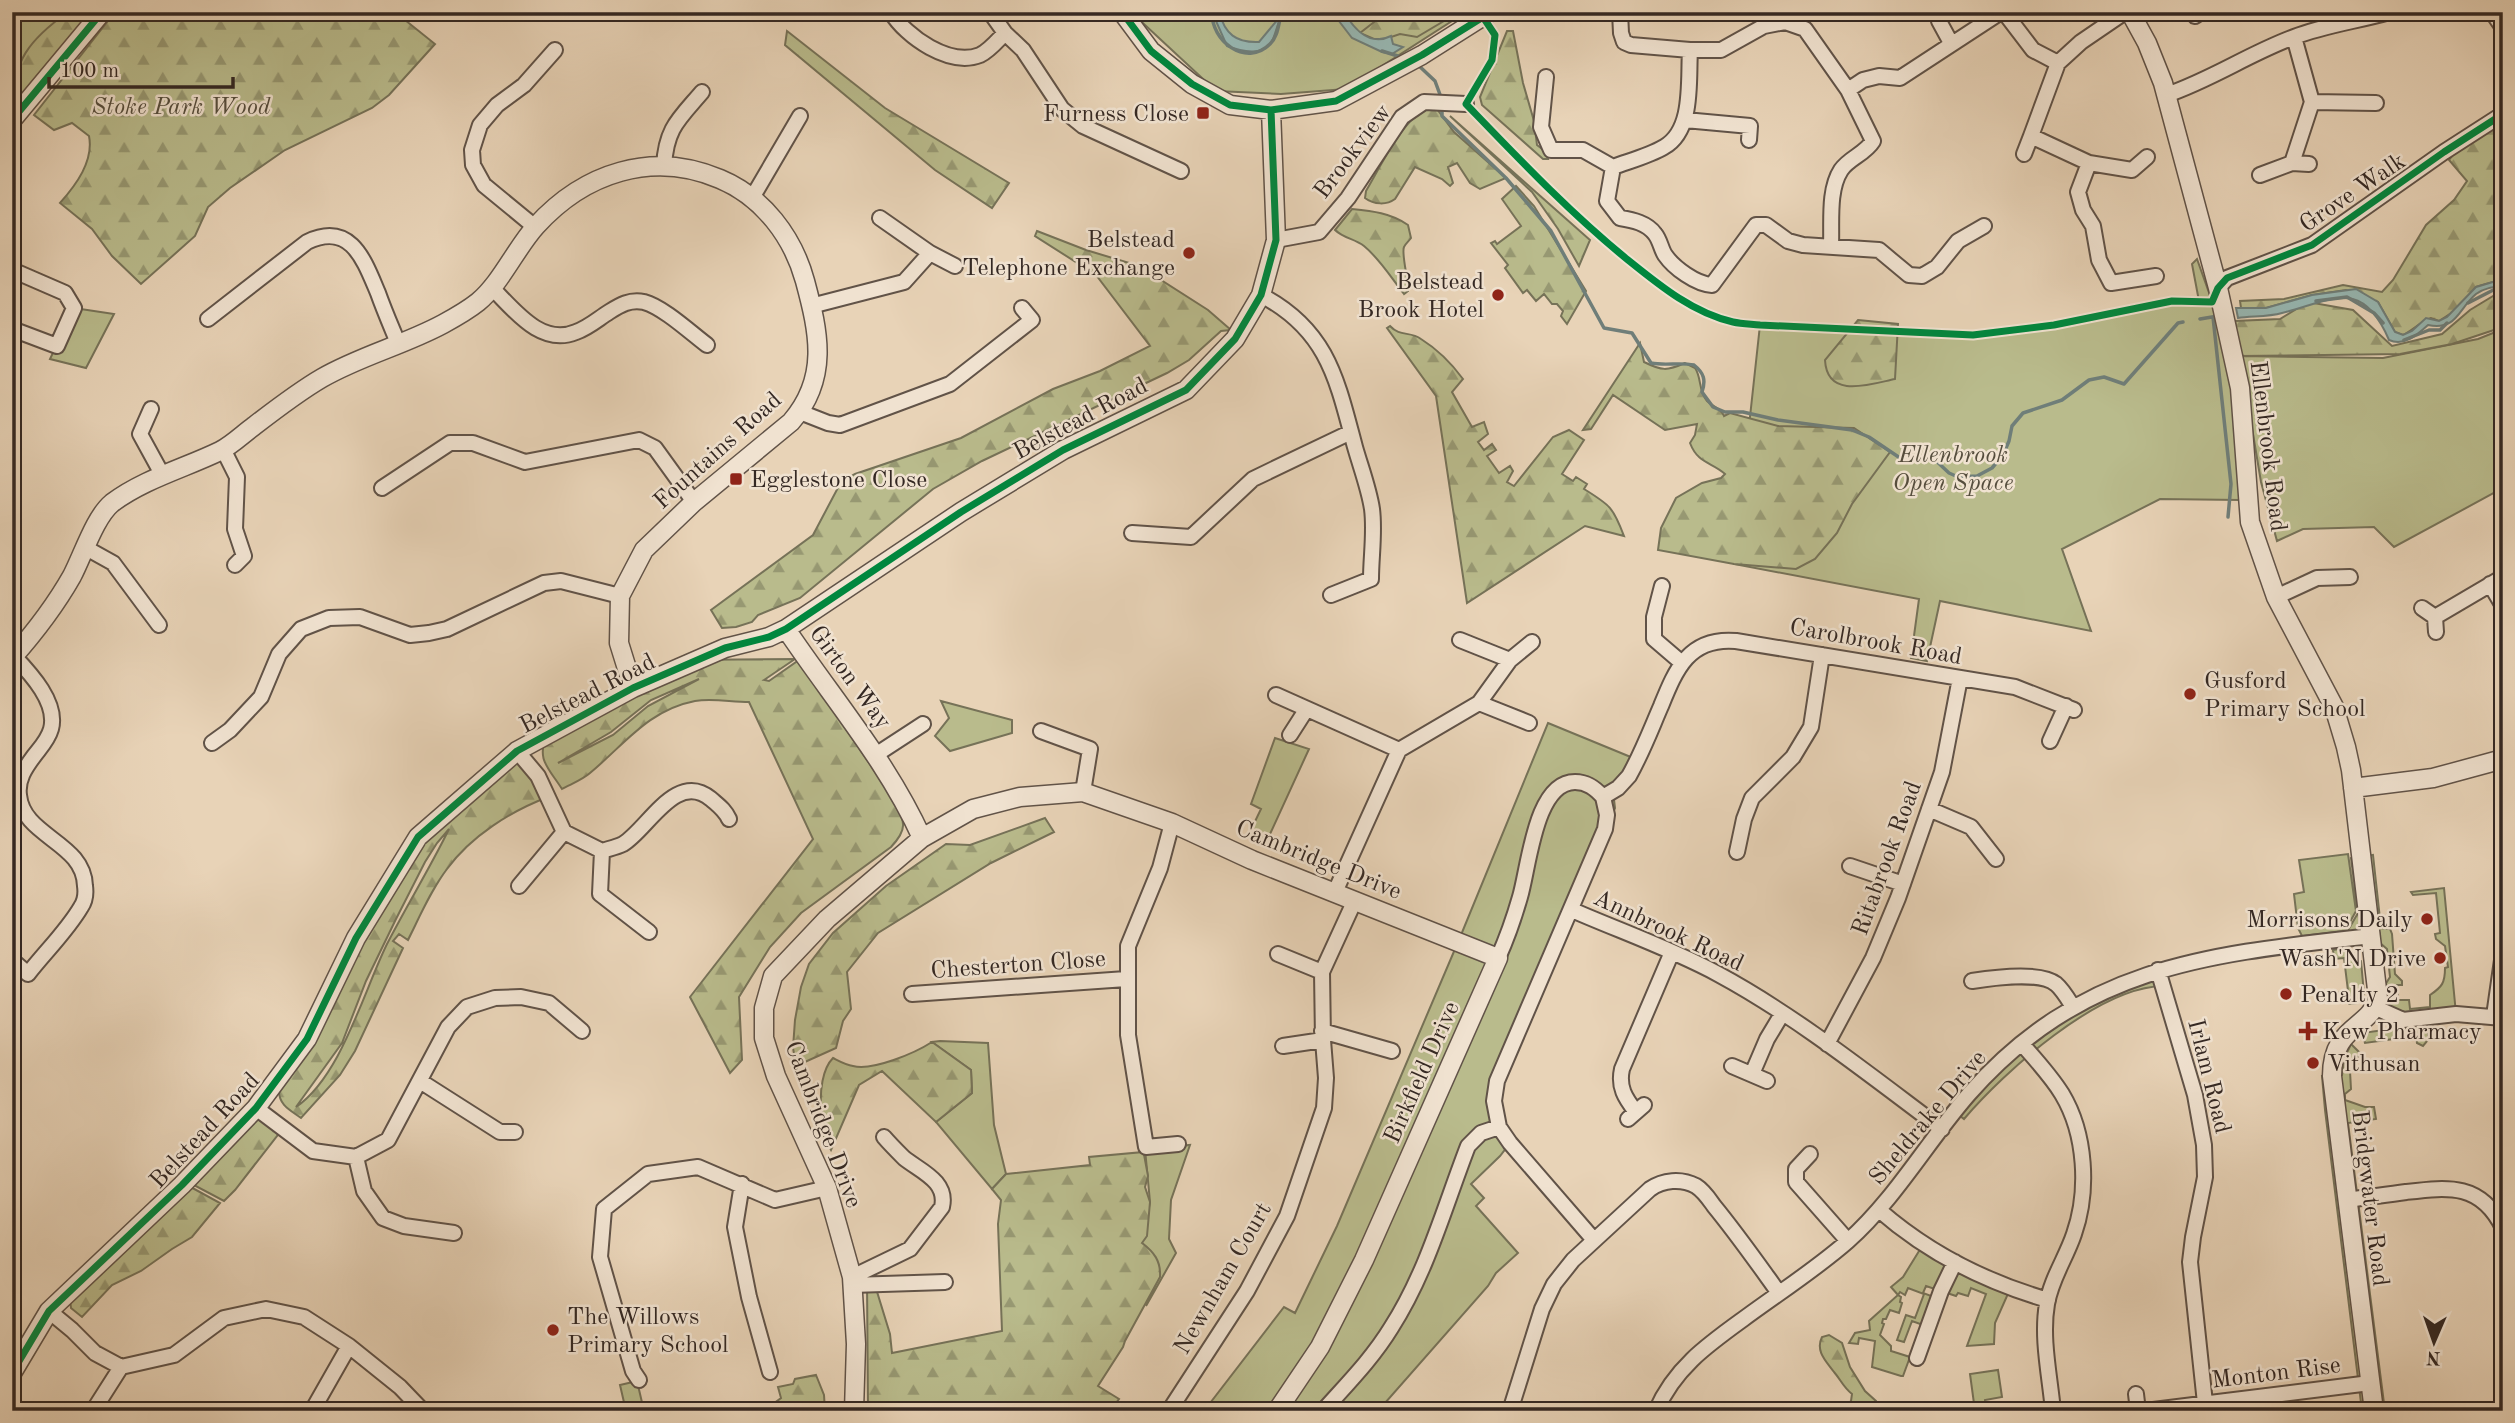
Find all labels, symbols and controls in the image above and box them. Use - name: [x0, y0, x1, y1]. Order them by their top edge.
- scale bar: [49, 46, 233, 90]
- text: 100 m: [60, 61, 119, 82]
- park label: Stoke Park Wood: [91, 96, 271, 120]
- street label: Brookview: [1310, 100, 1397, 204]
- place label: Furness Close: [1043, 103, 1189, 127]
- marker: Furness Close: [1195, 105, 1211, 121]
- street label: Grove Walk: [2296, 150, 2410, 238]
- place label: Belstead Telephone Exchange: [962, 229, 1175, 281]
- marker: Belstead Telephone Exchange: [1181, 245, 1197, 261]
- place label: Belstead Brook Hotel: [1358, 271, 1484, 323]
- marker: Belstead Brook Hotel: [1490, 287, 1506, 303]
- street label: Ellenbrook Road: [2245, 359, 2289, 533]
- street label: Belstead Road: [1010, 374, 1152, 465]
- street label: Fountains Road: [650, 388, 787, 515]
- park label: Ellenbrook Open Space: [1892, 444, 2014, 496]
- place label: Egglestone Close: [750, 469, 927, 493]
- marker: Egglestone Close: [728, 471, 744, 487]
- street label: Carolbrook Road: [1788, 616, 1964, 670]
- street label: Girton Way: [804, 622, 895, 735]
- street label: Belstead Road: [516, 650, 660, 739]
- place label: Gusford Primary School: [2204, 670, 2366, 722]
- marker: Gusford Primary School: [2182, 686, 2198, 702]
- street label: Ritabrook Road: [1849, 778, 1927, 939]
- street label: Cambridge Drive: [1232, 817, 1405, 905]
- street label: Annbrook Road: [1589, 887, 1747, 977]
- place label: Morrisons Daily: [2246, 909, 2413, 933]
- marker: Morrisons Daily: [2419, 911, 2435, 927]
- street label: Chesterton Close: [930, 948, 1107, 984]
- place label: Wash'N Drive: [2278, 948, 2426, 972]
- marker: Wash'N Drive: [2432, 950, 2448, 966]
- place label: Penalty 2: [2300, 984, 2399, 1008]
- marker: Penalty 2: [2278, 986, 2294, 1002]
- street label: Birkfield Drive: [1381, 998, 1465, 1147]
- street label: Irlam Road: [2182, 1017, 2234, 1136]
- place label: Kew Pharmacy: [2322, 1021, 2482, 1045]
- marker: Kew Pharmacy: [2300, 1023, 2316, 1039]
- street label: Cambridge Drive: [779, 1038, 865, 1211]
- street label: Sheldrake Drive: [1865, 1046, 1992, 1190]
- place label: Vithusan: [2327, 1053, 2420, 1077]
- marker: Vithusan: [2305, 1055, 2321, 1071]
- street label: Belstead Road: [146, 1069, 265, 1194]
- street label: Bridgwater Road: [2346, 1109, 2392, 1288]
- street label: Newnham Court: [1171, 1199, 1277, 1359]
- place label: The Willows Primary School: [567, 1306, 729, 1358]
- north arrow: [2400, 1308, 2470, 1378]
- marker: The Willows Primary School: [545, 1322, 561, 1338]
- text: N: [2425, 1347, 2441, 1366]
- street label: Monton Rise: [2210, 1354, 2342, 1394]

